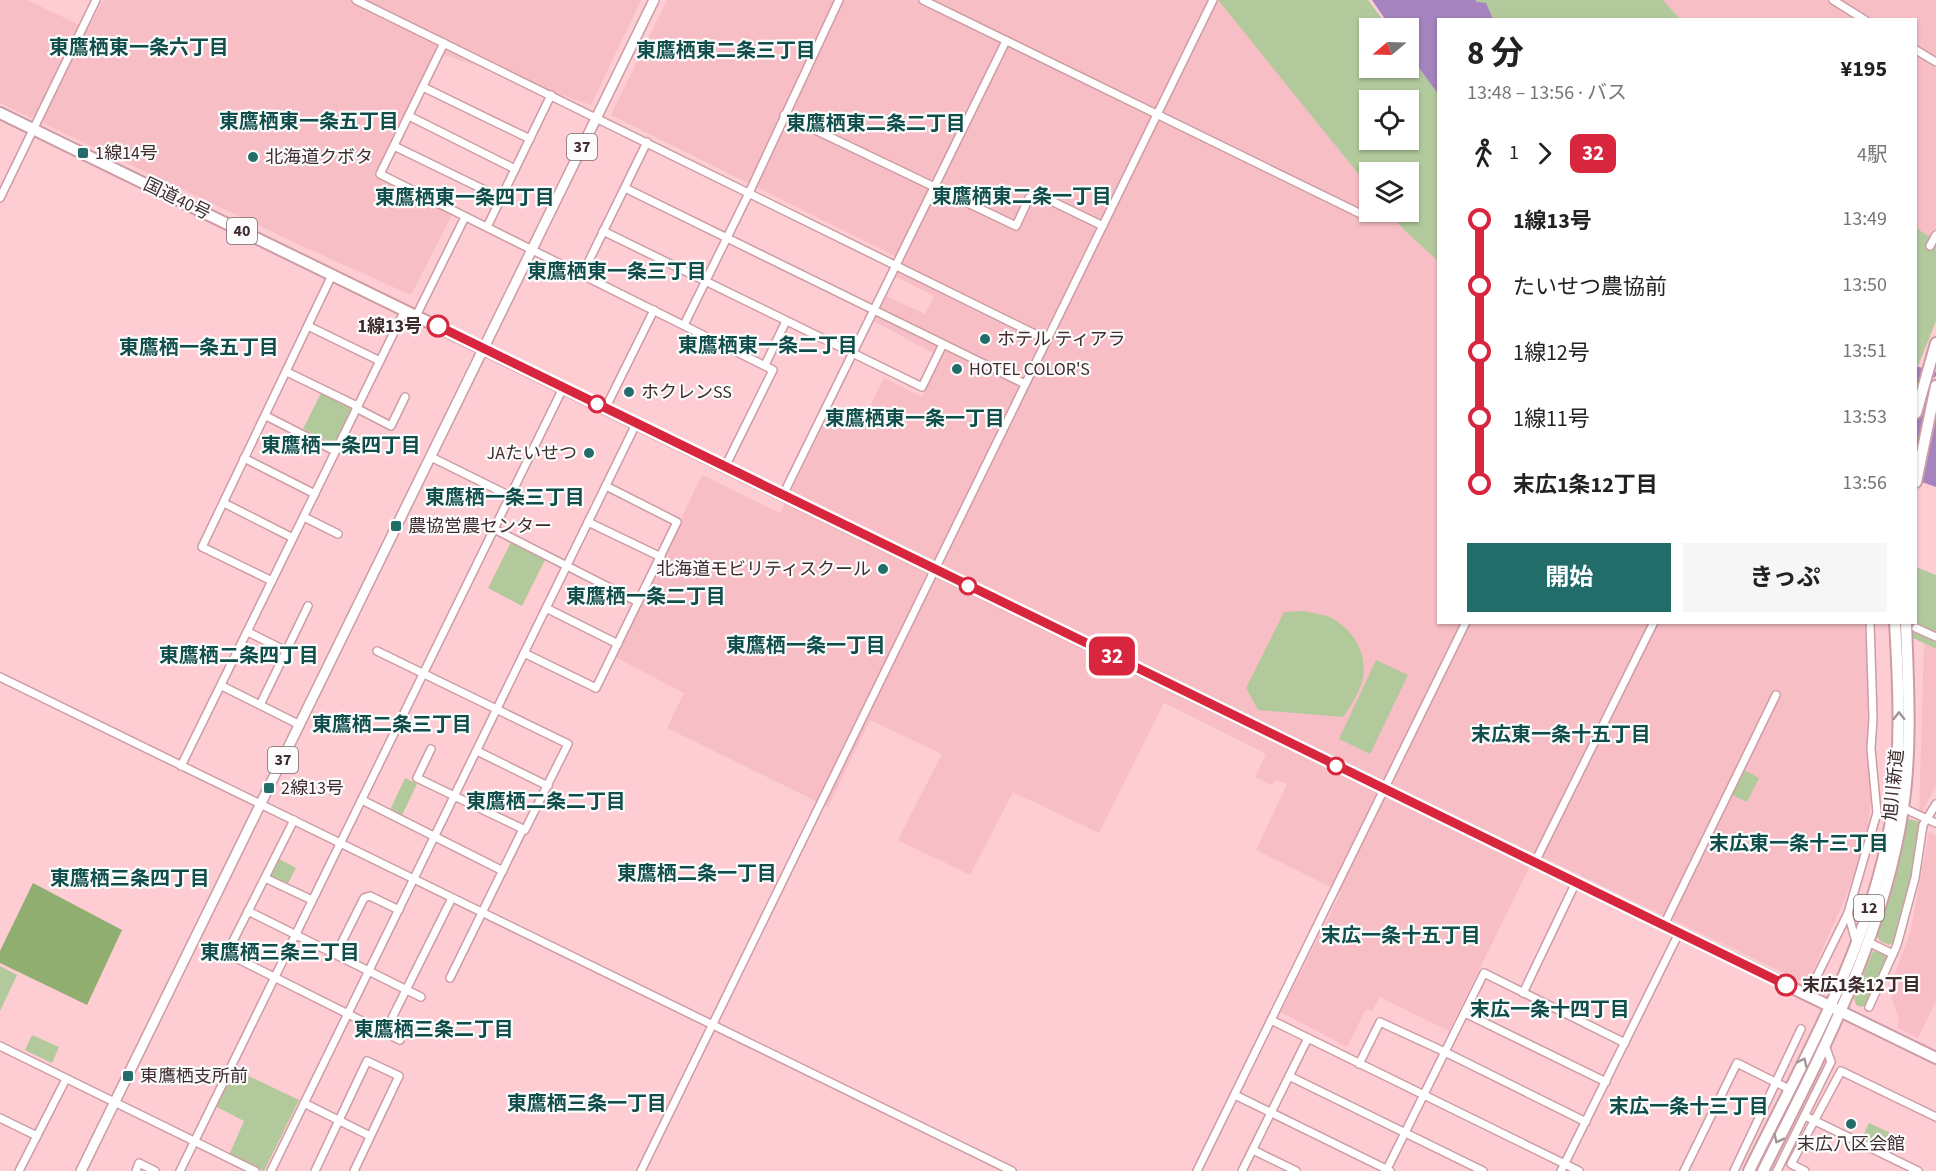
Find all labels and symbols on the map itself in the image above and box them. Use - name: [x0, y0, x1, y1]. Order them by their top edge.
- north arrow: [1359, 18, 1419, 78]
- district label: 東鷹栖東一条六丁目: [49, 34, 229, 62]
- district label: 東鷹栖東二条三丁目: [636, 37, 816, 65]
- district label: 東鷹栖東一条五丁目: [219, 108, 399, 136]
- district label: 東鷹栖東二条二丁目: [786, 110, 966, 138]
- road number: 37: [567, 134, 597, 160]
- place label: 1線14号: [95, 141, 158, 166]
- place label: 北海道クボタ: [265, 145, 373, 170]
- marker: 1線14号: [76, 146, 90, 160]
- marker: 北海道クボタ: [246, 150, 260, 164]
- street label: 国道40号: [139, 172, 215, 226]
- district label: 東鷹栖東二条一丁目: [932, 183, 1112, 211]
- district label: 東鷹栖東一条四丁目: [375, 184, 555, 212]
- road number: 40: [227, 218, 257, 244]
- district label: 東鷹栖東一条三丁目: [527, 258, 707, 286]
- place label: 1線13号: [357, 314, 422, 339]
- marker: 1線13号: [427, 315, 449, 337]
- place label: ホテル ティアラ: [997, 327, 1126, 352]
- district label: 東鷹栖東一条二丁目: [678, 332, 858, 360]
- marker: ホテル ティアラ: [978, 332, 992, 346]
- district label: 東鷹栖一条五丁目: [119, 334, 279, 362]
- place label: HOTEL COLOR'S: [969, 357, 1090, 382]
- marker: HOTEL COLOR'S: [950, 362, 964, 376]
- place label: ホクレンSS: [641, 380, 732, 405]
- marker: ホクレンSS: [622, 385, 636, 399]
- unlabelled marker: [588, 395, 606, 413]
- district label: 東鷹栖東一条一丁目: [825, 405, 1005, 433]
- district label: 東鷹栖一条四丁目: [261, 432, 421, 460]
- place label: JAたいせつ: [487, 441, 577, 466]
- marker: JAたいせつ: [582, 446, 596, 460]
- district label: 東鷹栖一条三丁目: [425, 484, 585, 512]
- place label: 農協営農センター: [408, 514, 552, 539]
- marker: 農協営農センター: [389, 519, 403, 533]
- place label: 北海道モビリティスクール: [656, 557, 871, 582]
- marker: 北海道モビリティスクール: [876, 562, 890, 576]
- unlabelled marker: [959, 577, 977, 595]
- district label: 東鷹栖一条二丁目: [566, 583, 726, 611]
- district label: 東鷹栖一条一丁目: [726, 632, 886, 660]
- line badge: 32: [1085, 636, 1139, 676]
- district label: 東鷹栖二条四丁目: [159, 642, 319, 670]
- district label: 東鷹栖二条三丁目: [312, 711, 472, 739]
- one-way arrow: [1893, 712, 1905, 721]
- district label: 末広東一条十五丁目: [1471, 721, 1651, 749]
- road number: 37: [268, 747, 298, 773]
- street label: 旭川新道: [1878, 748, 1910, 822]
- unlabelled marker: [1327, 757, 1345, 775]
- place label: 2線13号: [281, 776, 344, 801]
- marker: 2線13号: [262, 781, 276, 795]
- district label: 東鷹栖二条二丁目: [466, 788, 626, 816]
- district label: 末広東一条十三丁目: [1709, 830, 1889, 858]
- district label: 東鷹栖二条一丁目: [617, 860, 777, 888]
- district label: 東鷹栖三条四丁目: [50, 865, 210, 893]
- road number: 12: [1854, 895, 1884, 921]
- district label: 末広一条十五丁目: [1321, 922, 1481, 950]
- district label: 東鷹栖三条三丁目: [200, 939, 360, 967]
- place label: 末広1条12丁目: [1802, 973, 1921, 998]
- marker: 末広1条12丁目: [1775, 974, 1797, 996]
- district label: 末広一条十四丁目: [1470, 996, 1630, 1024]
- district label: 東鷹栖三条二丁目: [354, 1016, 514, 1044]
- one-way arrow: [1795, 1057, 1807, 1068]
- place label: 東鷹栖支所前: [140, 1064, 248, 1089]
- marker: 東鷹栖支所前: [121, 1069, 135, 1083]
- district label: 東鷹栖三条一丁目: [507, 1090, 667, 1118]
- district label: 末広一条十三丁目: [1609, 1093, 1769, 1121]
- marker: 末広八区会館: [1844, 1117, 1858, 1131]
- place label: 末広八区会館: [1797, 1132, 1905, 1157]
- one-way arrow: [1774, 1133, 1786, 1144]

